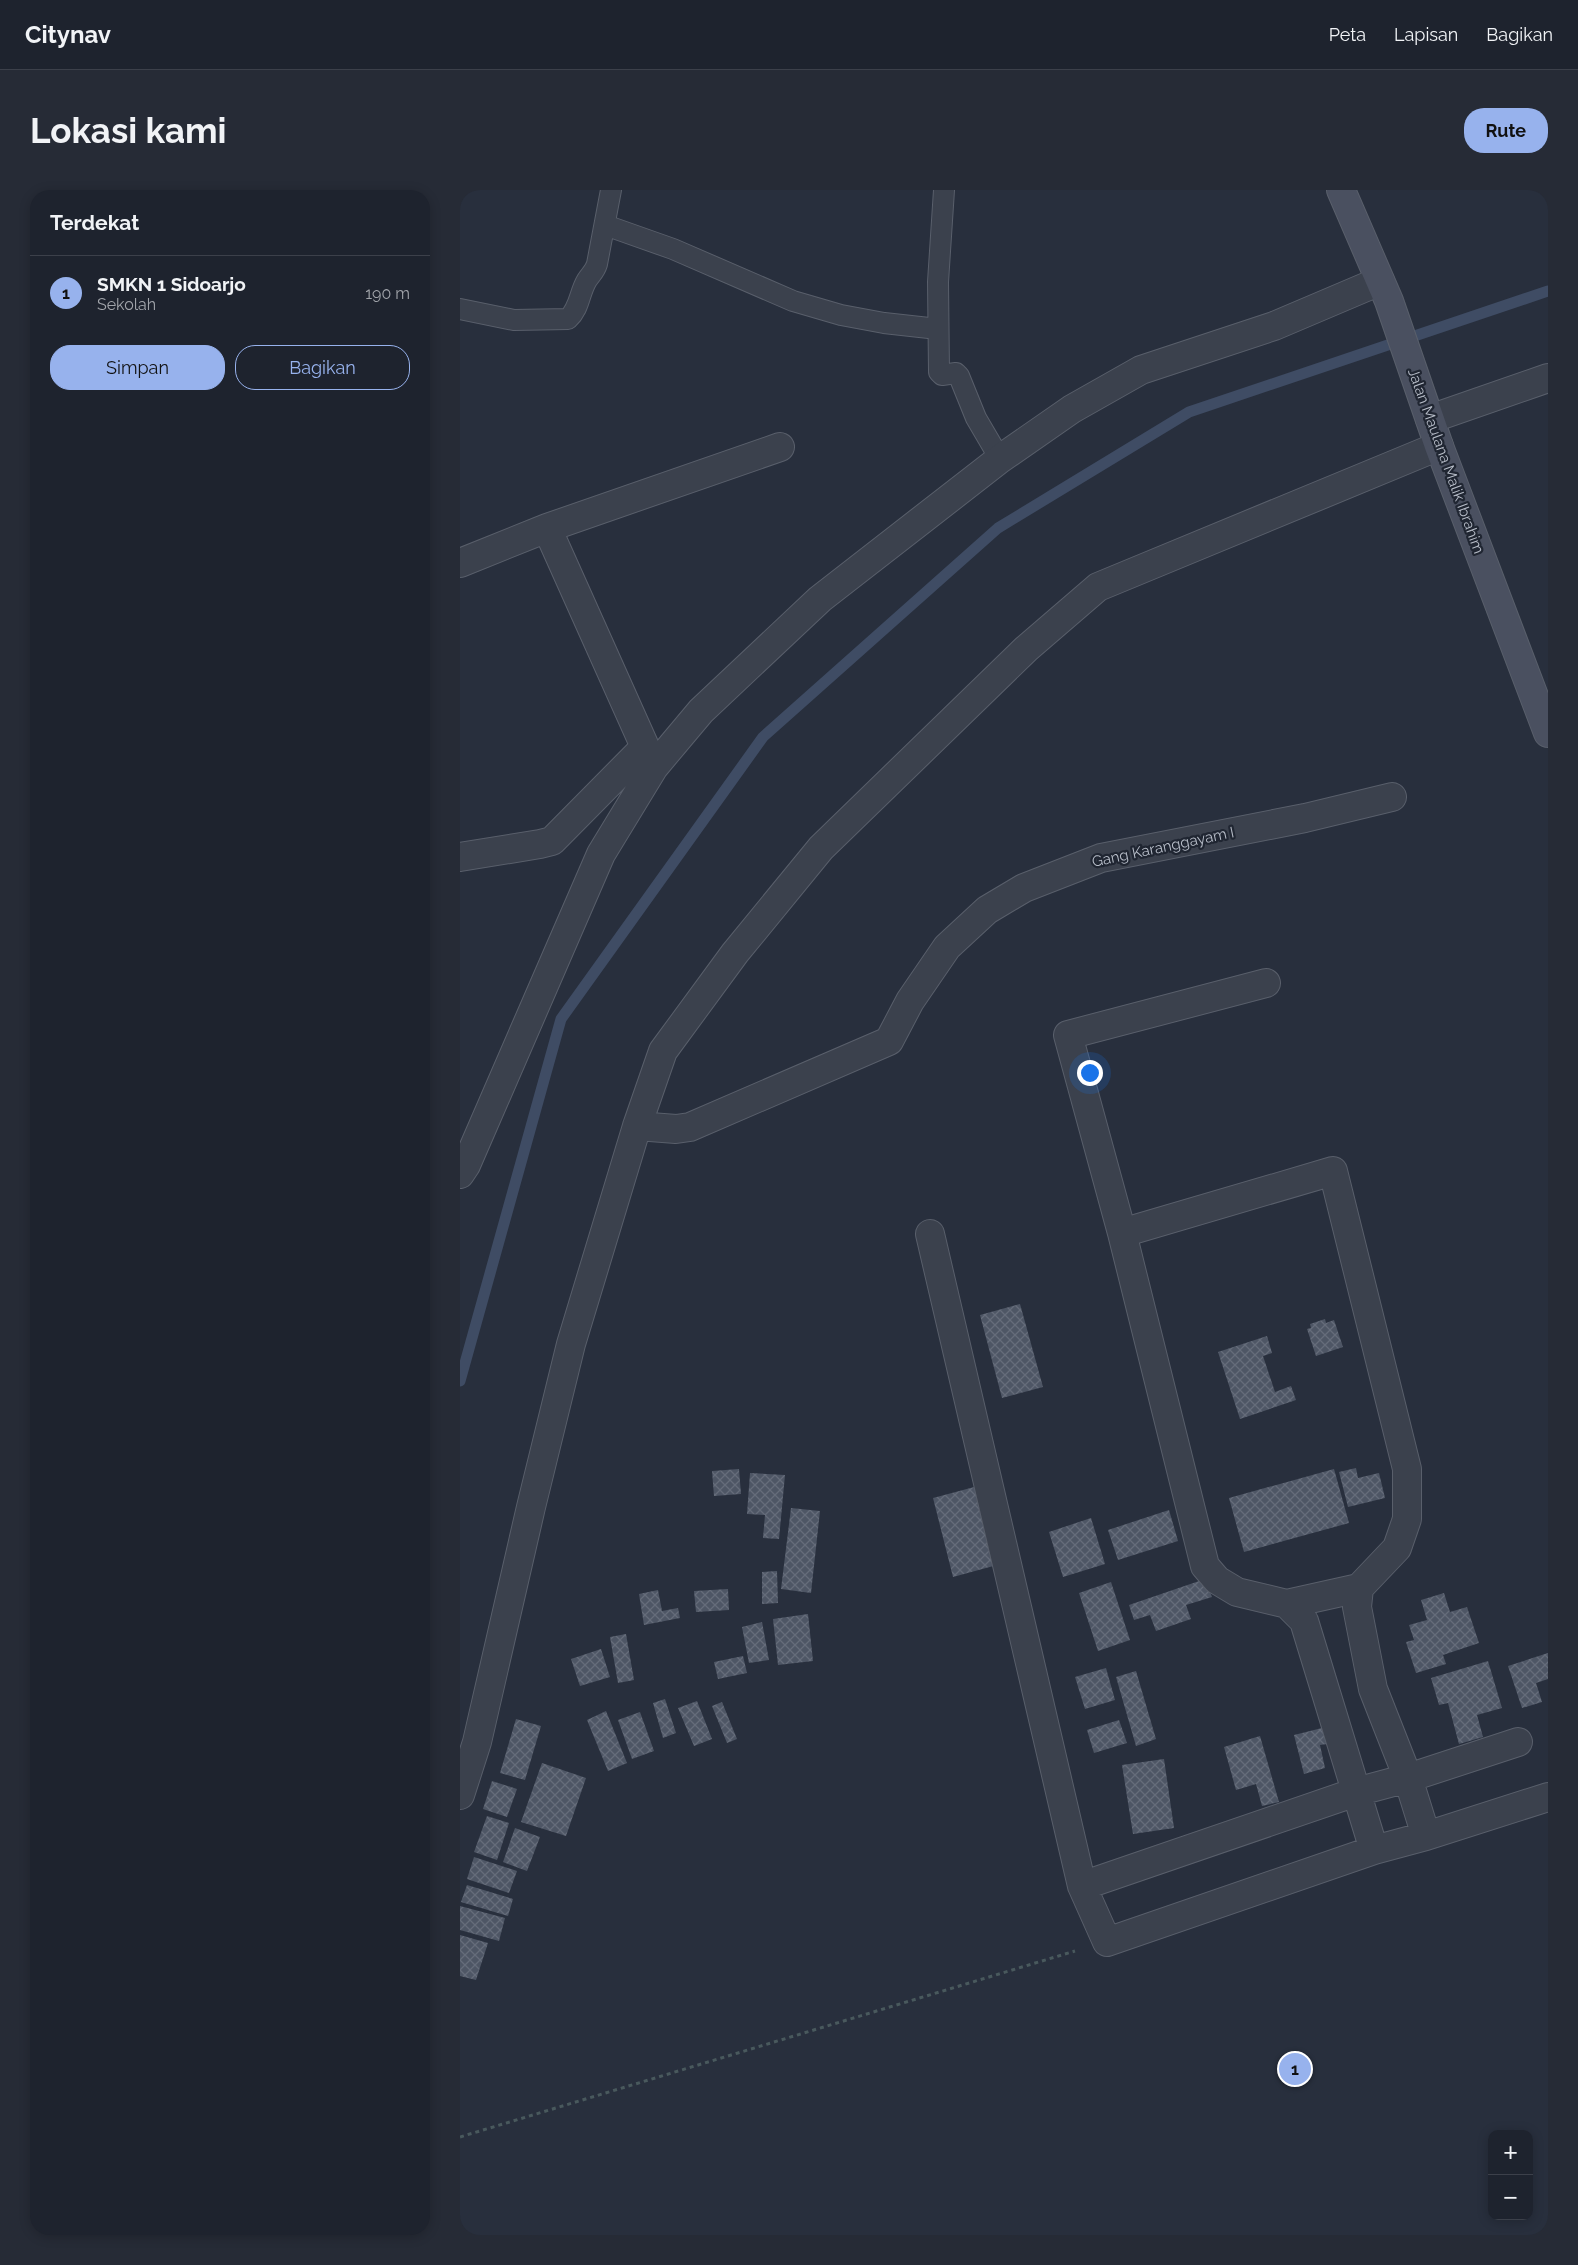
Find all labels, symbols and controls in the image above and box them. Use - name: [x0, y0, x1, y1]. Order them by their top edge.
- text: Citynav: [25, 20, 111, 49]
- text: Peta: [1329, 24, 1366, 45]
- text: Lapisan: [1394, 24, 1458, 45]
- text: Bagikan: [1486, 24, 1553, 45]
- button: Rute: [1464, 108, 1548, 153]
- text: Lokasi kami: [30, 110, 227, 151]
- text: Terdekat: [50, 210, 139, 235]
- text: SMKN 1 Sidoarjo: [97, 273, 246, 295]
- text: 1: [62, 284, 70, 303]
- text: 190 m: [365, 284, 410, 303]
- text: Sekolah: [97, 295, 156, 314]
- button: Simpan: [50, 345, 225, 390]
- button: Bagikan: [235, 345, 410, 390]
- street label: Jalan Maulana Malik Ibrahim: [1404, 366, 1488, 556]
- street label: Gang Karanggayam I: [1090, 823, 1236, 871]
- your location: [1077, 1060, 1103, 1086]
- pin: 1: [1279, 2050, 1311, 2088]
- map controls: [1488, 2130, 1533, 2220]
- button: +: [1488, 2130, 1533, 2175]
- button: −: [1488, 2175, 1533, 2220]

